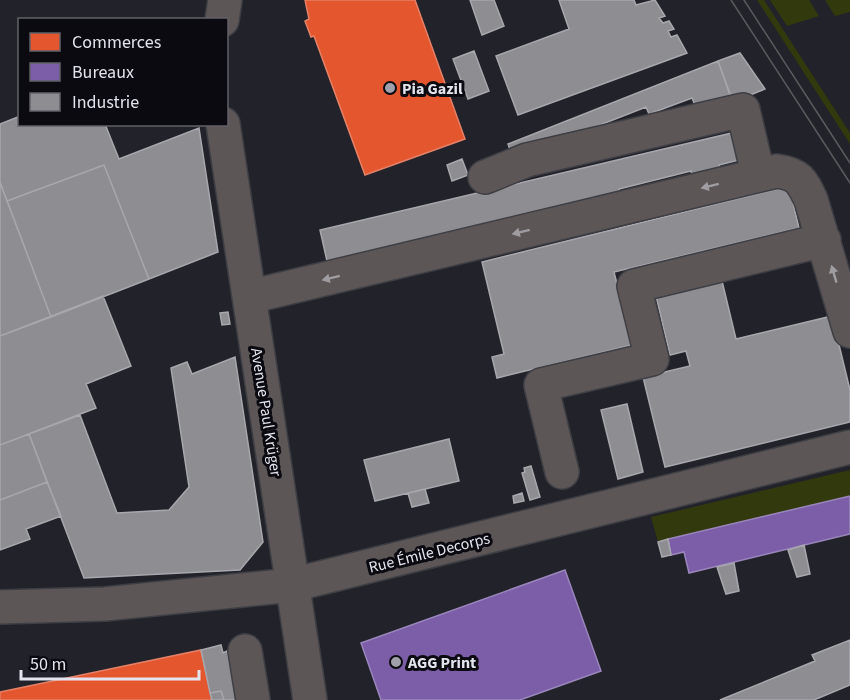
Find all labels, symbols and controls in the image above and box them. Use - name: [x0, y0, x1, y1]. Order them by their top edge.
- legend: [18, 18, 228, 126]
- text: Commerces: [72, 30, 161, 55]
- text: Bureaux: [72, 60, 134, 85]
- place label: Pia Gazil: [402, 78, 463, 100]
- marker: Pia Gazil: [383, 81, 397, 95]
- text: Industrie: [72, 90, 139, 115]
- one-way arrow: [701, 182, 719, 192]
- one-way arrow: [511, 228, 530, 238]
- one-way arrow: [829, 265, 838, 283]
- one-way arrow: [322, 274, 340, 284]
- street label: Avenue Paul Krüger: [245, 346, 287, 478]
- street label: Rue Émile Decorps: [366, 527, 492, 579]
- scale bar: [21, 643, 200, 681]
- text: 50 m: [30, 652, 66, 677]
- place label: AGG Print: [407, 652, 476, 674]
- marker: AGG Print: [389, 655, 403, 669]

